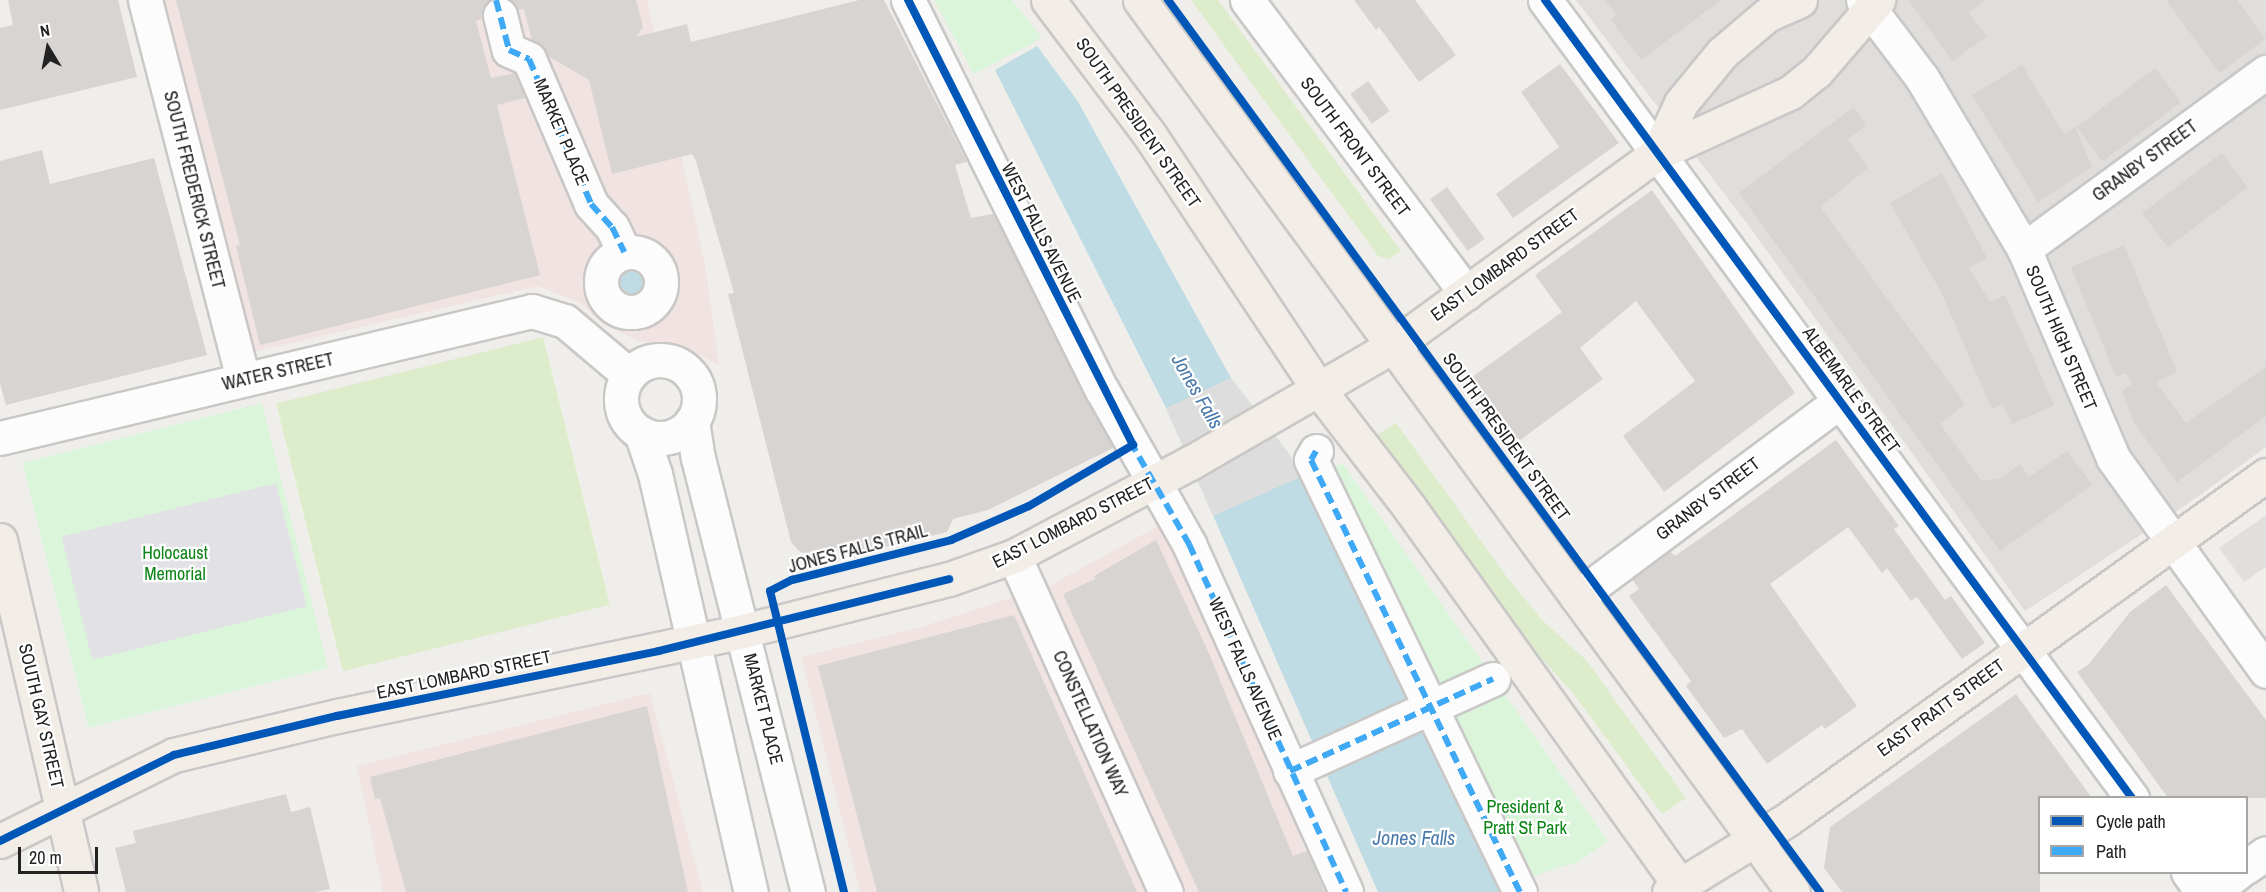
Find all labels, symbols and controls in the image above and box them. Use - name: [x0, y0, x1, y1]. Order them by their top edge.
- north arrow: [18, 18, 78, 78]
- text: N: [38, 19, 51, 42]
- street label: SOUTH PRESIDENT STREET: [1071, 34, 1205, 212]
- street label: SOUTH FRONT STREET: [1296, 73, 1414, 221]
- street label: MARKET PLACE: [529, 75, 593, 189]
- street label: SOUTH FREDERICK STREET: [159, 89, 229, 291]
- street label: GRANBY STREET: [2088, 116, 2202, 206]
- street label: WEST FALLS AVENUE: [996, 159, 1086, 307]
- street label: EAST LOMBARD STREET: [1427, 204, 1583, 326]
- street label: SOUTH HIGH STREET: [2021, 262, 2101, 414]
- street label: ALBEMARLE STREET: [1798, 323, 1904, 457]
- street label: WATER STREET: [220, 349, 336, 395]
- water label: Jones Falls: [1167, 349, 1229, 433]
- street label: SOUTH PRESIDENT STREET: [1438, 349, 1574, 525]
- street label: GRANBY STREET: [1652, 453, 1764, 545]
- street label: EAST LOMBARD STREET: [989, 473, 1157, 573]
- street label: JONES FALLS TRAIL: [786, 520, 930, 578]
- park label: Holocaust Memorial: [142, 543, 208, 586]
- street label: WEST FALLS AVENUE: [1204, 594, 1286, 744]
- street label: SOUTH GAY STREET: [14, 641, 68, 791]
- street label: EAST LOMBARD STREET: [375, 646, 553, 704]
- street label: CONSTELLATION WAY: [1048, 647, 1132, 801]
- street label: MARKET PLACE: [739, 651, 787, 767]
- street label: EAST PRATT STREET: [1873, 655, 2009, 761]
- legend: [2038, 796, 2248, 874]
- park label: President & Pratt St Park: [1483, 797, 1567, 840]
- text: Cycle path: [2096, 809, 2166, 834]
- water label: Jones Falls: [1373, 825, 1455, 849]
- scale bar: [21, 835, 100, 873]
- text: Path: [2096, 839, 2126, 864]
- text: 20 m: [29, 845, 62, 870]

